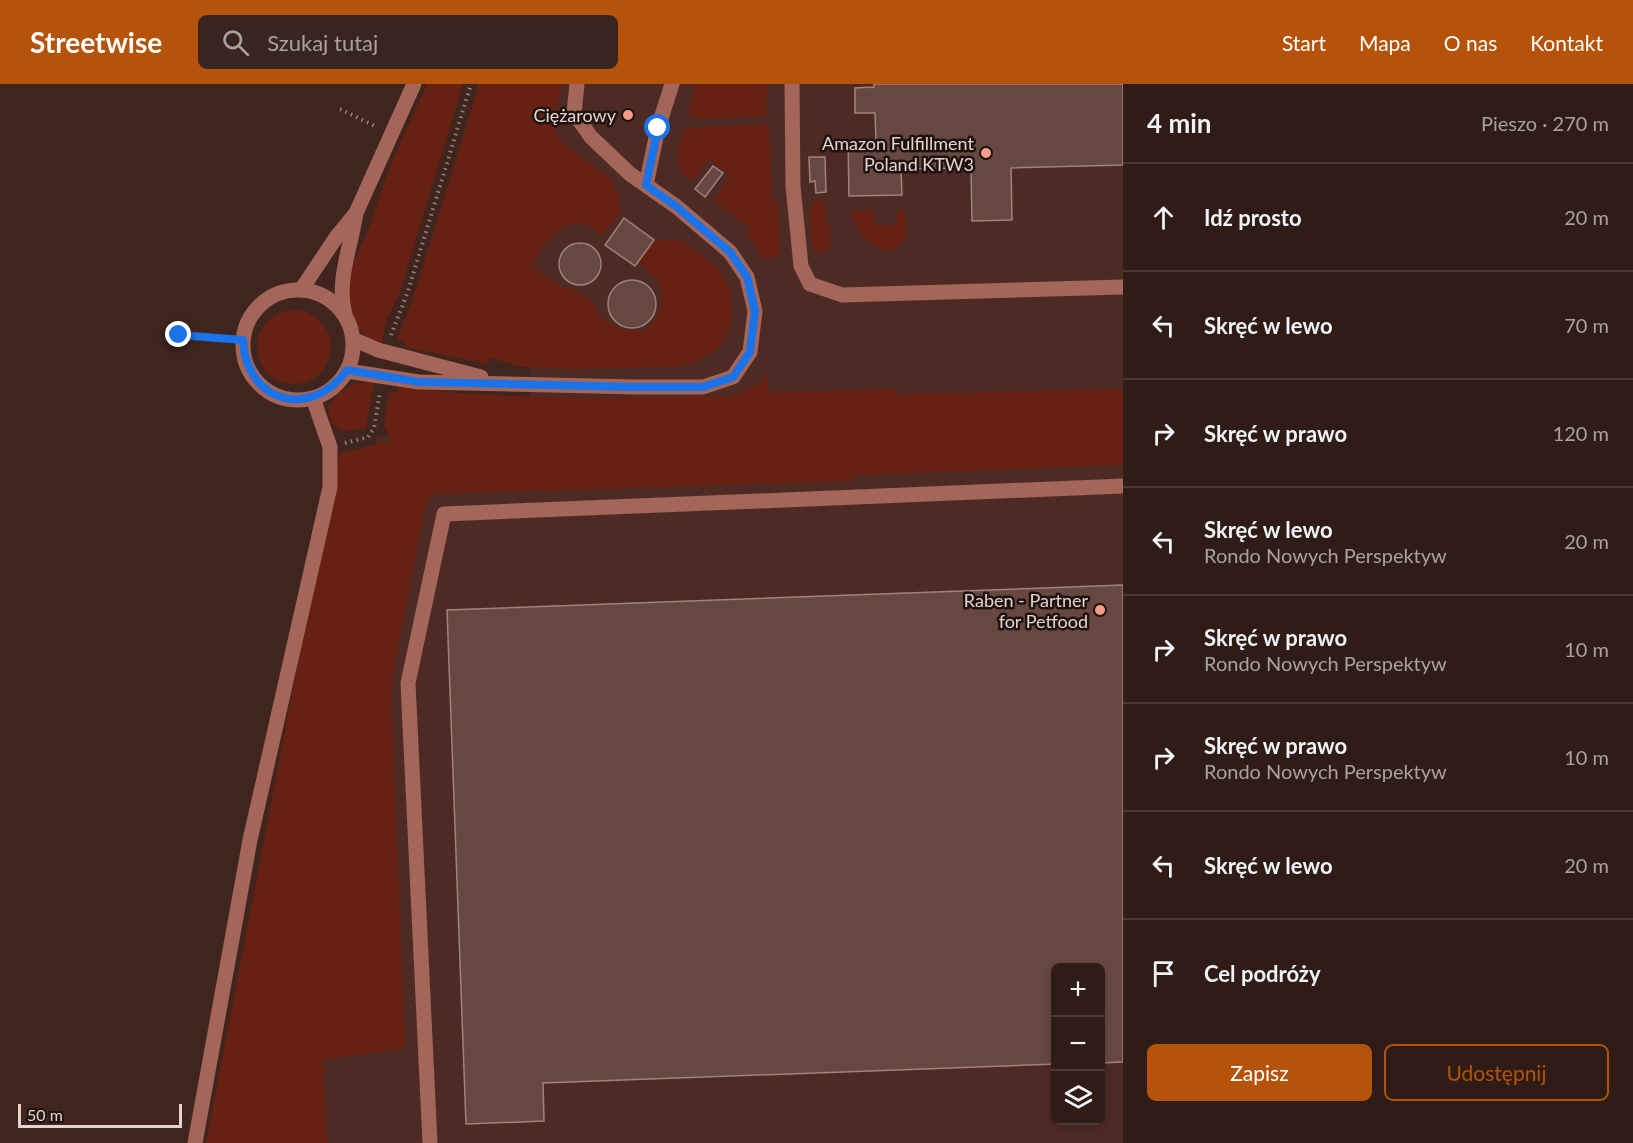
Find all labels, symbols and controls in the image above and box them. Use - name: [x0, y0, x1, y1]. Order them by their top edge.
- search box: [198, 15, 618, 69]
- text: Streetwise: [30, 25, 162, 59]
- icon: search: [219, 26, 252, 59]
- text: Szukaj tutaj: [267, 29, 378, 56]
- text: Start: [1282, 30, 1326, 55]
- text: Mapa: [1359, 30, 1411, 55]
- text: O nas: [1444, 30, 1497, 55]
- text: Kontakt: [1530, 30, 1603, 55]
- place label: Ciężarowy: [533, 104, 617, 126]
- text: 4 min: [1147, 107, 1211, 139]
- marker: Ciężarowy: [621, 108, 635, 122]
- text: Pieszo · 270 m: [1481, 111, 1609, 135]
- route start: [644, 114, 670, 140]
- place label: Amazon Fulfillment Poland KTW3: [822, 132, 975, 175]
- marker: Amazon Fulfillment Poland KTW3: [979, 146, 993, 160]
- icon: ahead: [1147, 201, 1180, 234]
- text: Idź prosto: [1204, 204, 1302, 231]
- text: 20 m: [1564, 205, 1609, 229]
- icon: left: [1147, 309, 1180, 342]
- text: Skręć w lewo: [1204, 312, 1333, 339]
- text: 70 m: [1564, 313, 1609, 337]
- route end: [165, 321, 191, 347]
- icon: right: [1147, 417, 1180, 450]
- text: Skręć w prawo: [1204, 420, 1347, 447]
- text: 120 m: [1553, 421, 1609, 445]
- text: Skręć w lewo: [1204, 516, 1333, 543]
- icon: left: [1147, 525, 1180, 558]
- text: 20 m: [1564, 529, 1609, 553]
- text: Rondo Nowych Perspektyw: [1204, 543, 1447, 567]
- place label: Raben - Partner for Petfood: [964, 589, 1088, 632]
- marker: Raben - Partner for Petfood: [1093, 603, 1107, 617]
- text: Skręć w prawo: [1204, 624, 1347, 651]
- icon: right: [1147, 633, 1180, 666]
- text: 10 m: [1564, 637, 1609, 661]
- text: Rondo Nowych Perspektyw: [1204, 651, 1447, 675]
- text: Skręć w prawo: [1204, 732, 1347, 759]
- icon: right: [1147, 741, 1180, 774]
- text: 10 m: [1564, 745, 1609, 769]
- text: Rondo Nowych Perspektyw: [1204, 759, 1447, 783]
- icon: left: [1147, 849, 1180, 882]
- text: Skręć w lewo: [1204, 852, 1333, 879]
- text: 20 m: [1564, 853, 1609, 877]
- icon: arrive: [1147, 957, 1180, 990]
- text: Cel podróży: [1204, 960, 1321, 987]
- map controls: [1051, 963, 1105, 1125]
- button: +: [1051, 963, 1105, 1017]
- button: −: [1051, 1017, 1105, 1071]
- button: Zapisz: [1147, 1044, 1372, 1101]
- button: Udostępnij: [1384, 1044, 1609, 1101]
- button: layers: [1051, 1071, 1105, 1125]
- scale bar: [18, 1101, 182, 1128]
- text: 50 m: [27, 1105, 63, 1124]

